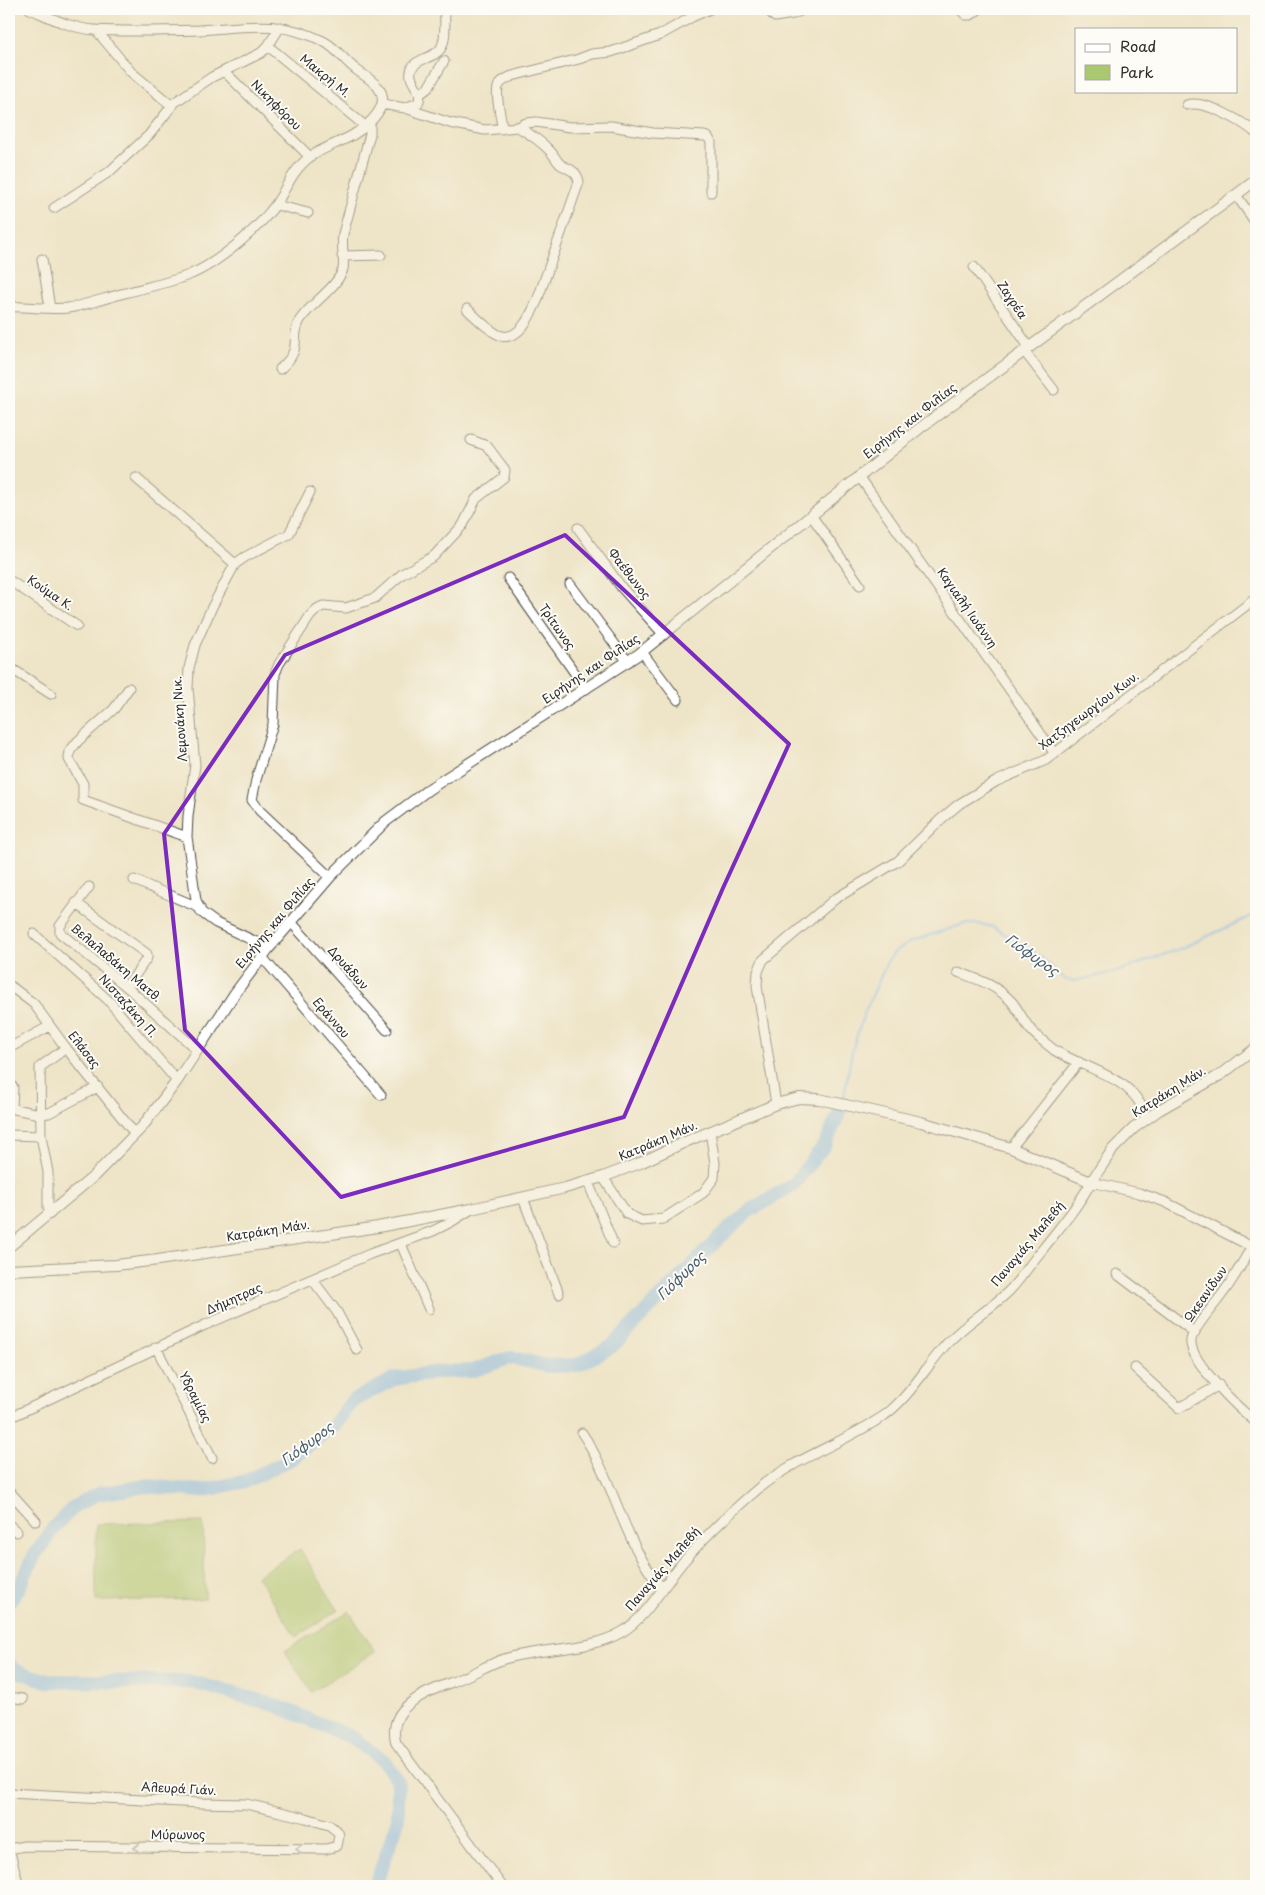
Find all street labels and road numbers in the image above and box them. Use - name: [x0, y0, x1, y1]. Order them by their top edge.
- street label: Μακρή Μ.: [296, 49, 355, 101]
- street label: Νικηφόρου: [247, 75, 306, 134]
- street label: Ζαγρέα: [993, 277, 1032, 322]
- street label: Ειρήνης και Φιλίας: [859, 378, 960, 462]
- street label: Φαέθωνος: [604, 544, 656, 603]
- street label: Καγιαλή Ιωάννη: [933, 564, 1002, 651]
- street label: Κούμα Κ.: [24, 570, 77, 614]
- street label: Τρίτωνος: [535, 600, 580, 653]
- street label: Ειρήνης και Φιλίας: [538, 629, 643, 707]
- street label: Χατζηγεωργίου Κων.: [1035, 667, 1142, 754]
- street label: Λεμονάκη Νικ.: [167, 676, 191, 763]
- street label: Ειρήνης και Φιλίας: [231, 873, 318, 972]
- street label: Βελαλαδάκη Ματθ.: [67, 919, 166, 1006]
- street label: Δρυάδων: [324, 941, 373, 993]
- street label: Νισταζάκη Π.: [95, 970, 162, 1041]
- street label: Εράννου: [309, 993, 355, 1042]
- street label: Ελάσας: [64, 1027, 105, 1072]
- street label: Κατράκη Μάν.: [1128, 1061, 1209, 1121]
- street label: Κατράκη Μάν.: [615, 1115, 700, 1165]
- street label: Παναγιάς Μαλεβή: [986, 1197, 1068, 1290]
- street label: Κατράκη Μάν.: [225, 1215, 311, 1245]
- street label: Ωκεανίδων: [1179, 1262, 1231, 1325]
- street label: Δήμητρας: [203, 1278, 264, 1318]
- street label: Υδραμίας: [175, 1368, 216, 1425]
- street label: Παναγιάς Μαλεβή: [621, 1522, 704, 1614]
- street label: Αλευρά Γιάν.: [141, 1777, 217, 1799]
- street label: Μύρωνος: [151, 1825, 205, 1843]

